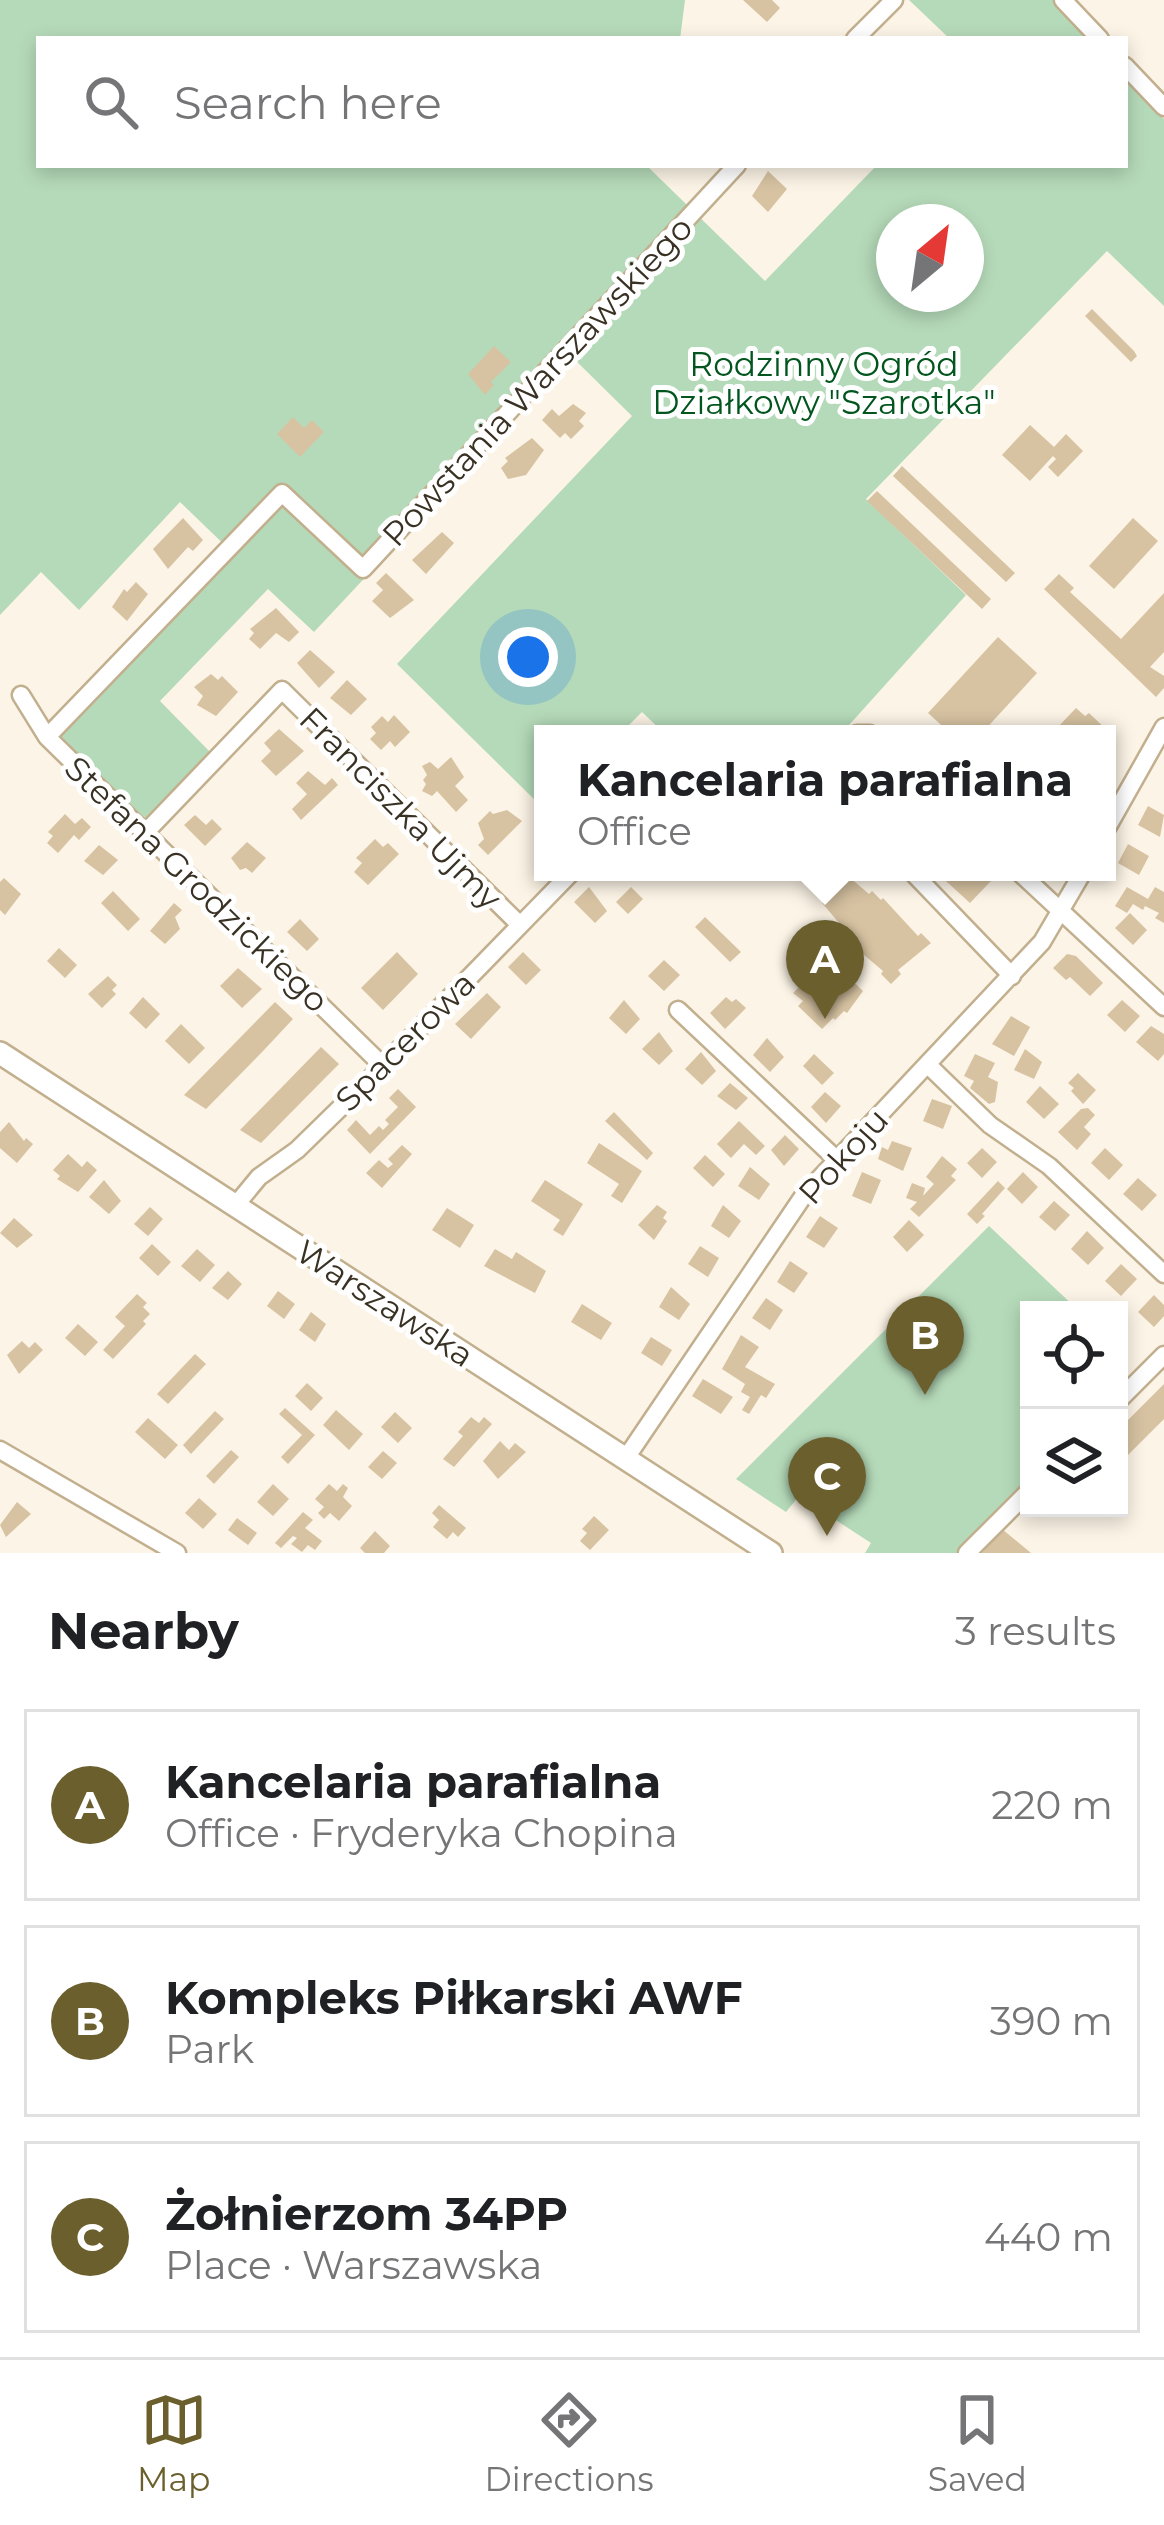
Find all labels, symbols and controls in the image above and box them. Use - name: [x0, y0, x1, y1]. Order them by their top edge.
- search box: [36, 36, 1128, 168]
- icon: search: [78, 69, 144, 135]
- text: Search here: [174, 75, 442, 130]
- north arrow: [876, 204, 984, 312]
- street label: Powstania Warszawskiego: [374, 208, 700, 554]
- park label: Rodzinny Ogród Działkowy "Szarotka": [652, 344, 996, 422]
- your location: [498, 627, 558, 687]
- street label: Franciszka Ujmy: [292, 699, 510, 917]
- popup: [534, 725, 1116, 881]
- street label: Stefana Grodzickiego: [57, 748, 337, 1020]
- text: Kancelaria parafialna: [577, 752, 1073, 807]
- text: Office: [577, 807, 692, 855]
- pin: A: [786, 920, 864, 1019]
- street label: Spacerowa: [327, 963, 483, 1119]
- street label: Pokoju: [790, 1100, 896, 1212]
- street label: Warszawska: [289, 1231, 481, 1375]
- pin: B: [886, 1296, 964, 1395]
- map controls: [1020, 1301, 1128, 1517]
- button: locate: [1020, 1301, 1128, 1409]
- button: layers: [1020, 1409, 1128, 1517]
- pin: C: [788, 1437, 866, 1536]
- text: Nearby: [48, 1600, 239, 1662]
- text: 3 results: [955, 1607, 1116, 1655]
- text: Kancelaria parafialna: [165, 1754, 661, 1809]
- text: A: [75, 1781, 105, 1829]
- text: 220 m: [991, 1781, 1113, 1829]
- text: Office · Fryderyka Chopina: [165, 1809, 678, 1857]
- text: Kompleks Piłkarski AWF: [165, 1970, 742, 2025]
- text: B: [75, 1997, 105, 2045]
- text: 390 m: [990, 1997, 1113, 2045]
- text: Park: [165, 2025, 254, 2073]
- text: Żołnierzom 34PP: [165, 2186, 568, 2241]
- text: C: [76, 2213, 104, 2261]
- text: 440 m: [984, 2213, 1113, 2261]
- text: Place · Warszawska: [165, 2241, 542, 2289]
- tab: Map: [137, 2387, 210, 2499]
- tab: Directions: [485, 2387, 654, 2499]
- tab: Saved: [928, 2387, 1027, 2499]

